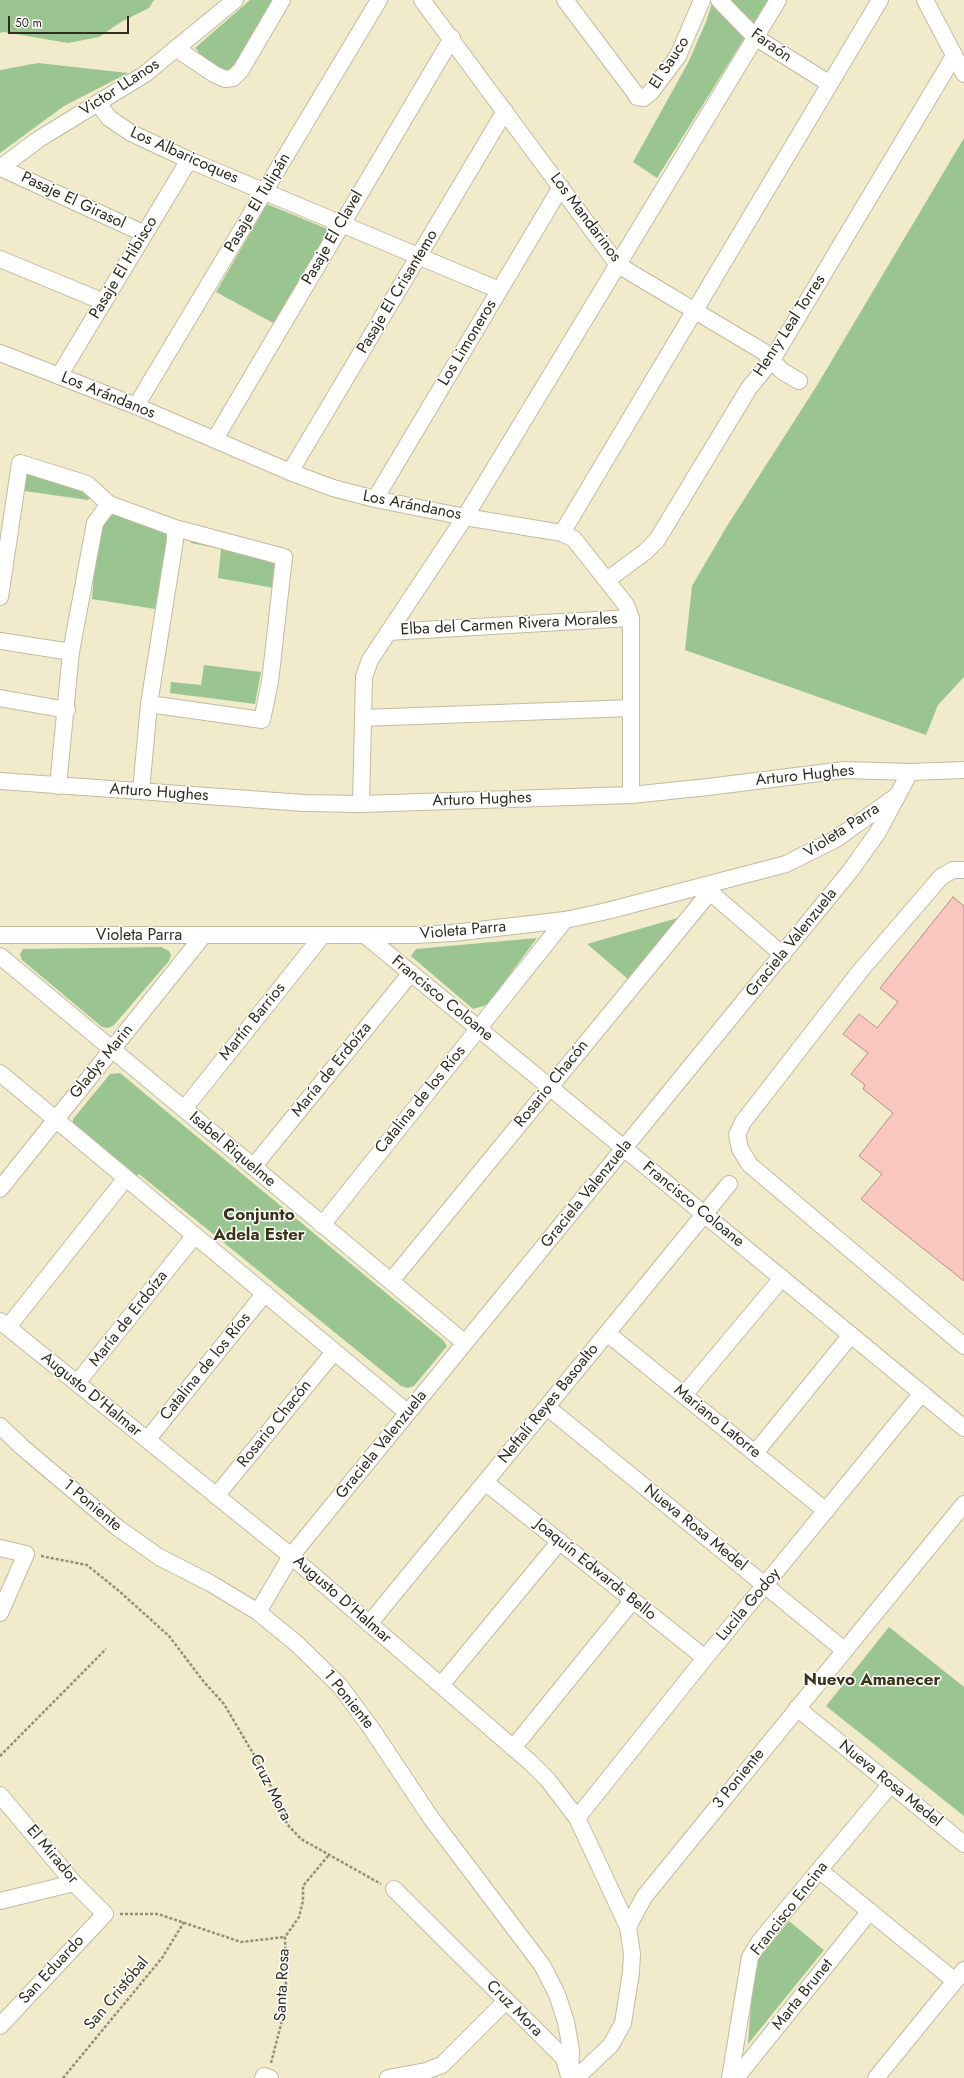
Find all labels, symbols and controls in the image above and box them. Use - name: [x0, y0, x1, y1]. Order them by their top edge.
- scale bar: [10, 8, 131, 34]
- text: 50 m: [15, 14, 42, 32]
- street label: Faraón: [747, 25, 795, 67]
- street label: El Sauco: [646, 33, 694, 93]
- street label: Victor LLanos: [77, 55, 163, 121]
- street label: Los Albaricoques: [127, 124, 241, 188]
- street label: Pasaje El Tulipán: [221, 150, 295, 256]
- street label: Pasaje El Girasol: [18, 168, 128, 234]
- street label: Los Mandarinos: [545, 170, 625, 266]
- street label: Pasaje El Clavel: [298, 188, 368, 288]
- street label: Pasaje El Hibisco: [86, 213, 162, 323]
- street label: Pasaje El Crisantemo: [353, 227, 443, 357]
- street label: Henry Leal Torres: [750, 271, 830, 381]
- street label: Los Limoneros: [435, 297, 501, 389]
- street label: Los Arándanos: [58, 368, 158, 424]
- street label: Los Arándanos: [361, 487, 463, 525]
- street label: Elba del Carmen Rivera Morales: [400, 610, 618, 640]
- street label: Arturo Hughes: [755, 761, 855, 791]
- street label: Arturo Hughes: [109, 780, 209, 806]
- street label: Arturo Hughes: [432, 789, 532, 811]
- street label: Violeta Parra: [801, 799, 883, 863]
- street label: Graciela Valenzuela: [742, 885, 842, 1001]
- street label: Violeta Parra: [419, 918, 507, 944]
- street label: Violeta Parra: [96, 926, 182, 946]
- street label: Francisco Coloane: [387, 952, 497, 1046]
- street label: Martín Barrios: [216, 979, 290, 1065]
- street label: María de Erdoíza: [288, 1019, 376, 1121]
- street label: Gladys Marin: [66, 1021, 138, 1103]
- street label: Rosario Chacón: [511, 1036, 593, 1132]
- street label: Catalina de los Ríos: [372, 1042, 470, 1158]
- street label: Isabel Riquelme: [185, 1108, 279, 1192]
- street label: Graciela Valenzuela: [537, 1136, 637, 1252]
- street label: Francisco Coloane: [638, 1158, 748, 1252]
- district label: Conjunto Adela Ester: [213, 1206, 305, 1246]
- street label: María de Erdoíza: [86, 1267, 172, 1371]
- street label: Catalina de los Ríos: [157, 1309, 255, 1425]
- street label: Neftalí Reyes Basoalto: [495, 1340, 603, 1468]
- street label: Augusto D'Halmar: [37, 1349, 145, 1441]
- street label: Rosario Chacón: [234, 1376, 316, 1472]
- street label: Mariano Latorre: [670, 1381, 764, 1463]
- street label: Graciela Valenzuela: [332, 1387, 432, 1503]
- street label: 1 Poniente: [59, 1476, 125, 1536]
- street label: Nueva Rosa Medel: [640, 1481, 750, 1575]
- street label: Joaquín Edwards Bello: [530, 1515, 660, 1625]
- street label: Augusto D'Halmar: [289, 1552, 395, 1648]
- street label: Lucila Godoy: [713, 1565, 785, 1645]
- street label: 1 Poniente: [318, 1667, 378, 1733]
- district label: Nuevo Amanecer: [804, 1671, 940, 1691]
- street label: Nueva Rosa Medel: [835, 1737, 945, 1831]
- street label: 3 Poniente: [709, 1745, 769, 1813]
- street label: Cruz Mora: [245, 1752, 295, 1824]
- street label: El Mirador: [22, 1822, 82, 1888]
- street label: Francisco Encina: [747, 1858, 833, 1960]
- street label: San Eduardo: [15, 1932, 89, 2008]
- street label: Santa Rosa: [272, 1948, 294, 2022]
- street label: San Cristóbal: [81, 1953, 153, 2035]
- street label: Marta Brunet: [769, 1956, 837, 2034]
- street label: Cruz Mora: [482, 1977, 546, 2041]

